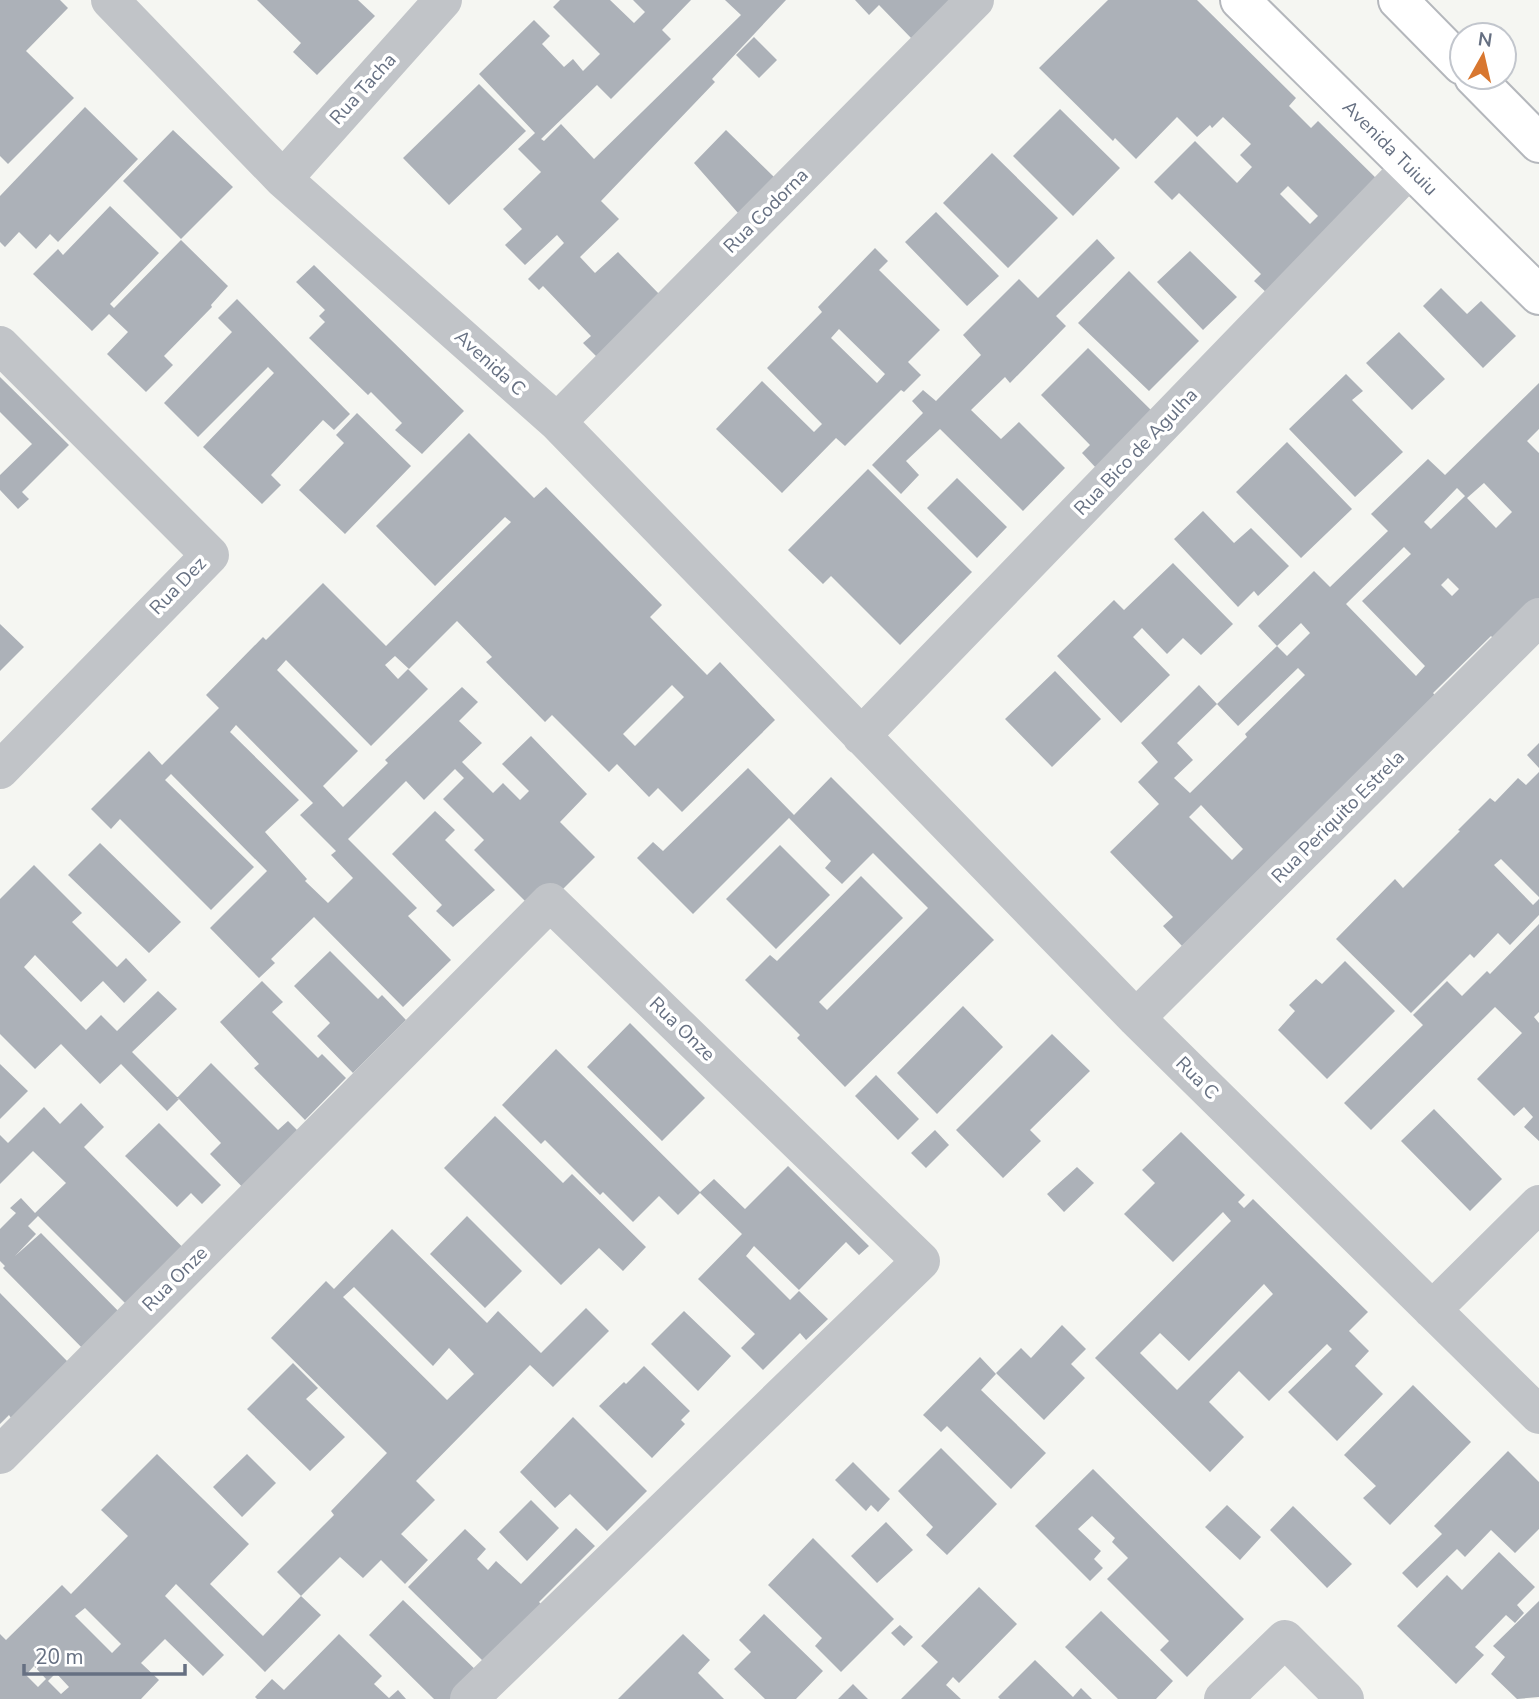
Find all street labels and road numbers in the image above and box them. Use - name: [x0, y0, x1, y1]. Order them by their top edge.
- street label: Rua Tacha: [324, 48, 402, 130]
- street label: Avenida Tuiuiu: [1337, 95, 1443, 201]
- street label: Rua Codorna: [718, 163, 814, 259]
- street label: Avenida C: [449, 324, 531, 402]
- street label: Rua Bico de Agulha: [1068, 383, 1204, 521]
- street label: Rua Dez: [144, 551, 212, 621]
- street label: Rua Periquito Estrela: [1266, 745, 1410, 889]
- street label: Rua Onze: [643, 991, 721, 1067]
- street label: Rua C: [1170, 1051, 1224, 1105]
- street label: Rua Onze: [137, 1241, 213, 1317]

